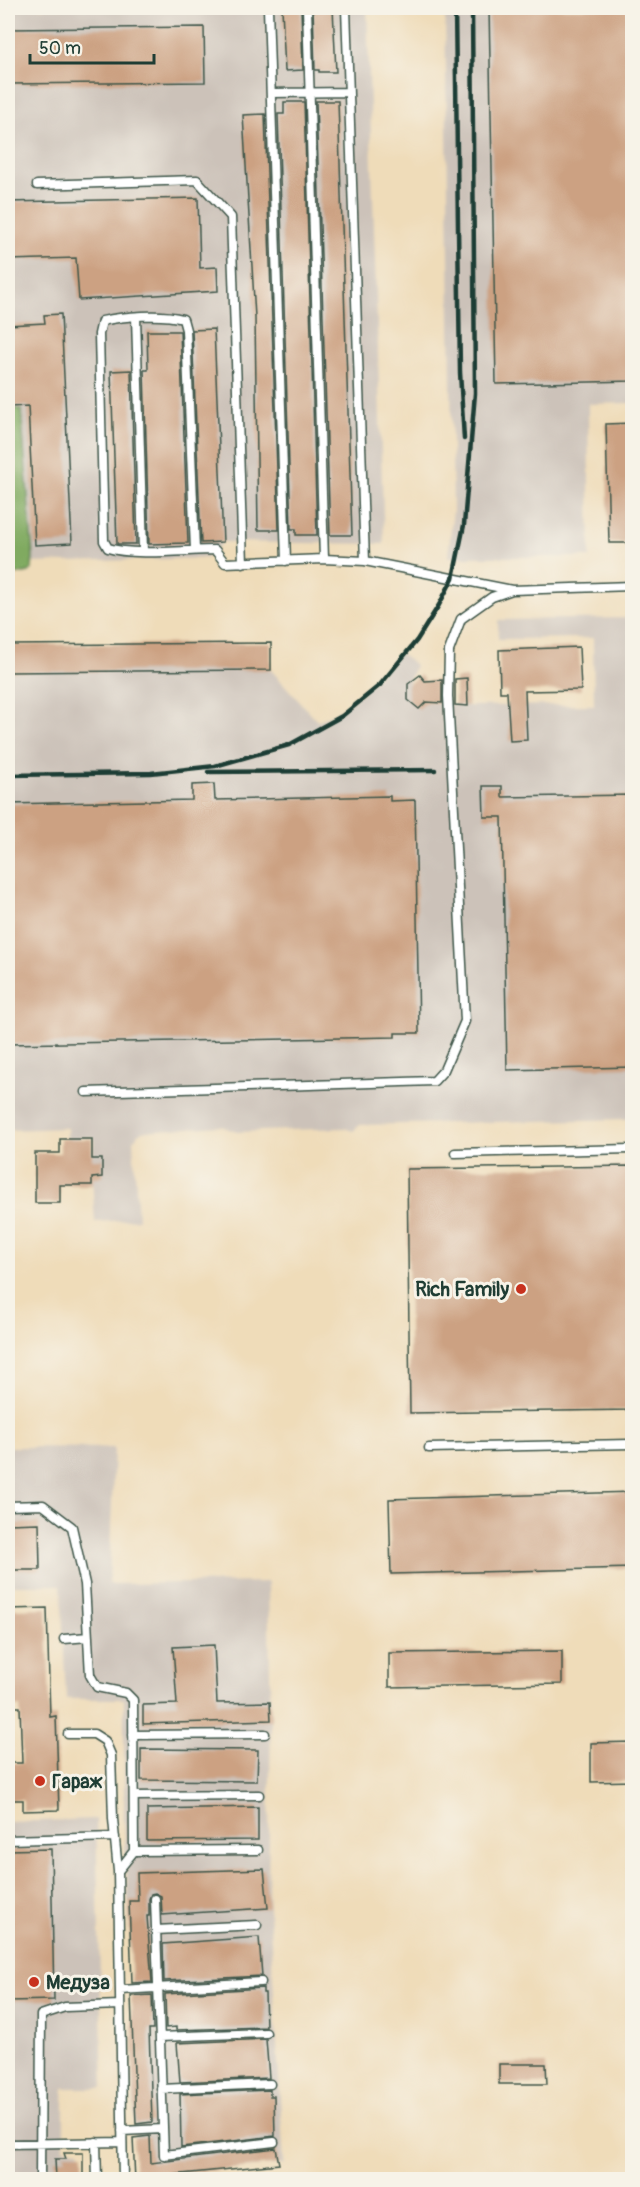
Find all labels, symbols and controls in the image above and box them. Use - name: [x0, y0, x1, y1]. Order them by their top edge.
- scale bar: [30, 27, 154, 65]
- text: 50 m: [39, 37, 81, 60]
- place label: Rich Family: [415, 1277, 509, 1302]
- marker: Rich Family: [514, 1282, 528, 1296]
- place label: Гараж: [52, 1769, 104, 1794]
- marker: Гараж: [33, 1774, 47, 1788]
- place label: Медуза: [46, 1970, 110, 1995]
- marker: Медуза: [27, 1975, 41, 1989]

